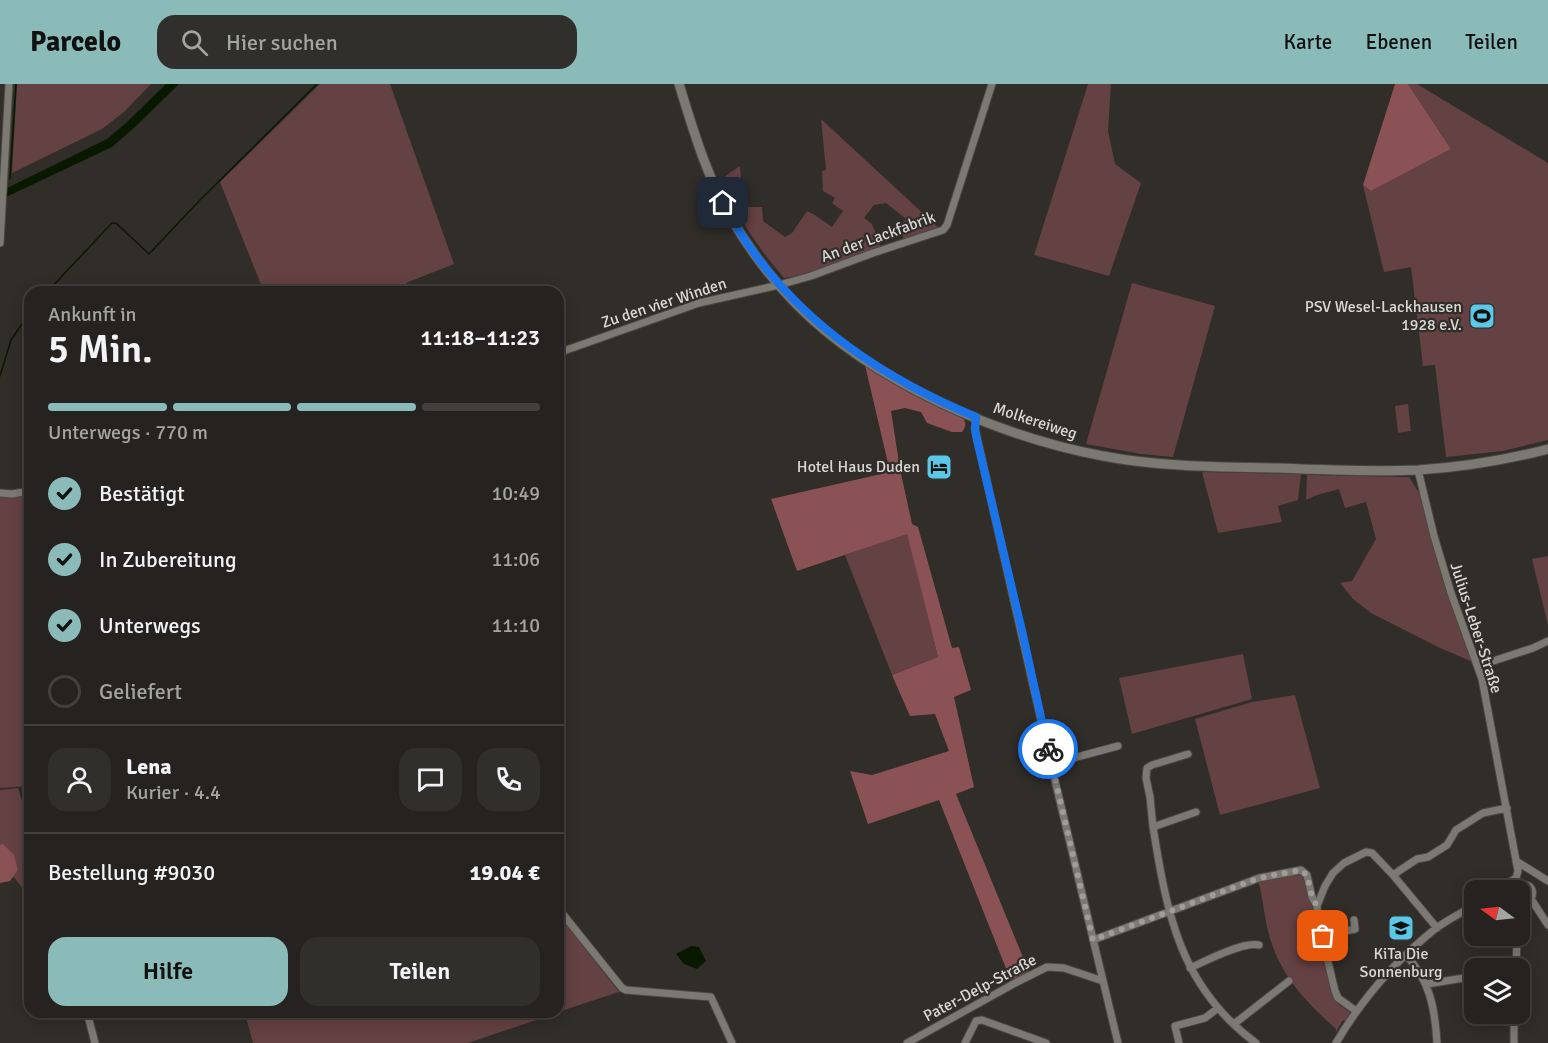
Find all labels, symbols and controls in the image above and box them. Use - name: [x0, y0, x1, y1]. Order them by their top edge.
- search box: [157, 15, 577, 69]
- text: Parcelo: [30, 25, 121, 59]
- icon: search: [178, 26, 211, 59]
- text: Hier suchen: [226, 29, 338, 56]
- text: Karte: [1283, 29, 1332, 55]
- text: Ebenen: [1365, 29, 1432, 55]
- text: Teilen: [1465, 29, 1518, 55]
- pin: [697, 177, 748, 228]
- icon: home: [706, 186, 739, 219]
- street label: An der Lackfabrik: [818, 207, 938, 267]
- street label: Zu den vier Winden: [599, 273, 729, 333]
- place label: PSV Wesel-Lackhausen 1928 e.V.: [1305, 297, 1462, 335]
- sports icon: PSV Wesel-Lackhausen 1928 e.V.: [1467, 301, 1497, 331]
- text: Ankunft in: [48, 302, 136, 327]
- text: 11:18–11:23: [421, 324, 540, 351]
- text: 5 Min.: [48, 325, 153, 373]
- street label: Molkereiweg: [990, 398, 1080, 444]
- text: Unterwegs · 770 m: [48, 420, 208, 445]
- hotel icon: Hotel Haus Duden: [924, 452, 954, 482]
- place label: Hotel Haus Duden: [797, 457, 920, 477]
- icon: check: [48, 477, 81, 510]
- text: Bestätigt: [99, 480, 185, 507]
- text: 10:49: [491, 481, 540, 506]
- icon: check: [48, 543, 81, 576]
- text: In Zubereitung: [99, 546, 237, 573]
- text: 11:06: [491, 547, 540, 572]
- street label: Julius-Leber-Straße: [1445, 560, 1507, 696]
- icon: check: [48, 609, 81, 642]
- text: Unterwegs: [99, 612, 201, 639]
- text: 11:10: [491, 613, 540, 638]
- text: Geliefert: [99, 678, 182, 705]
- courier: [1018, 719, 1078, 779]
- icon: bike: [1032, 733, 1065, 766]
- button: person: [48, 748, 111, 811]
- button: chat: [399, 748, 462, 811]
- button: phone: [477, 748, 540, 811]
- text: Lena: [126, 753, 172, 780]
- text: Kurier · 4.4: [126, 780, 221, 805]
- text: Bestellung #9030: [48, 859, 215, 886]
- text: 19.04 €: [469, 859, 540, 886]
- north arrow: [1464, 880, 1530, 946]
- map controls: [1464, 880, 1530, 1024]
- pin: [1297, 910, 1348, 961]
- school or university icon: KiTa Die Sonnenburg: [1386, 913, 1416, 943]
- icon: bag: [1306, 919, 1339, 952]
- button: Hilfe: [48, 937, 288, 1006]
- button: Teilen: [300, 937, 540, 1006]
- place label: KiTa Die Sonnenburg: [1360, 944, 1442, 982]
- street label: Pater-Delp-Straße: [920, 950, 1040, 1026]
- button: layers: [1464, 958, 1530, 1024]

